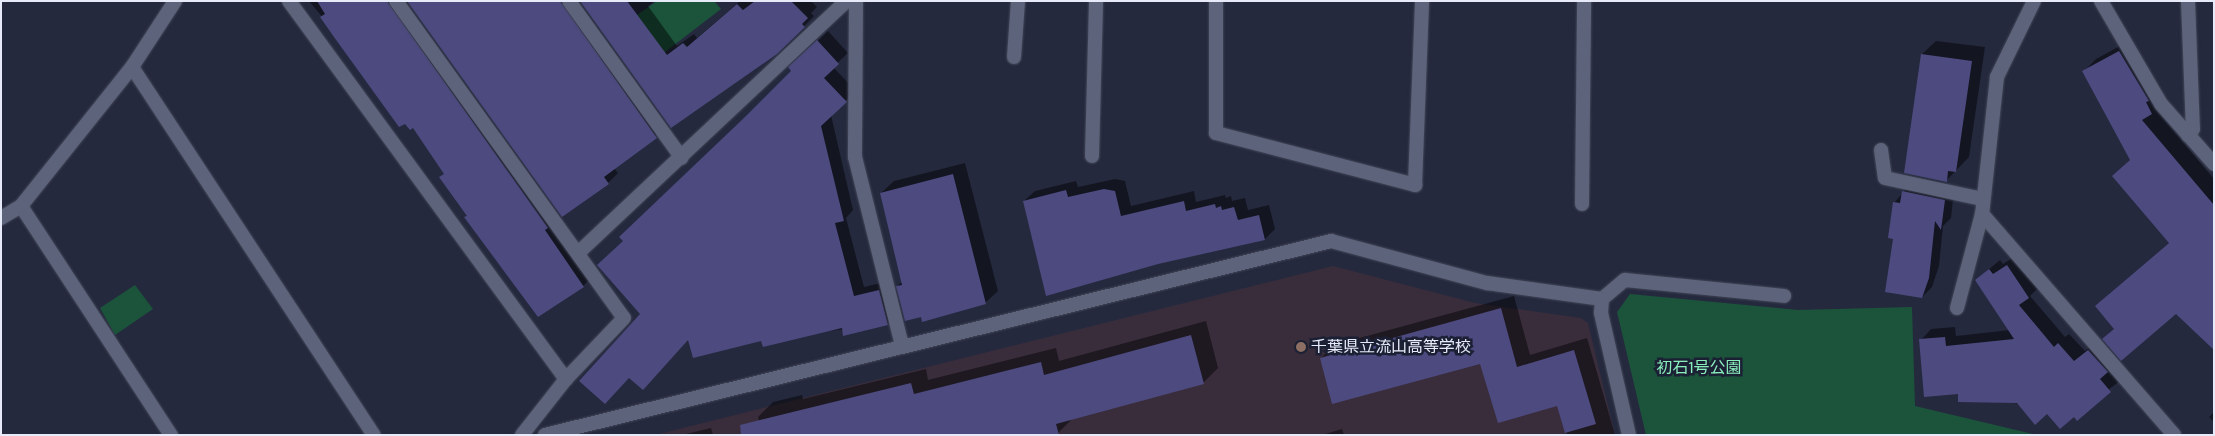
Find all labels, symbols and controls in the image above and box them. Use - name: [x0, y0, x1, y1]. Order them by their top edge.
- place label: 千葉県立流山高等学校: [1311, 337, 1471, 357]
- marker: 千葉県立流山高等学校: [1295, 341, 1307, 353]
- park label: 初石1号公園: [1657, 358, 1741, 378]

